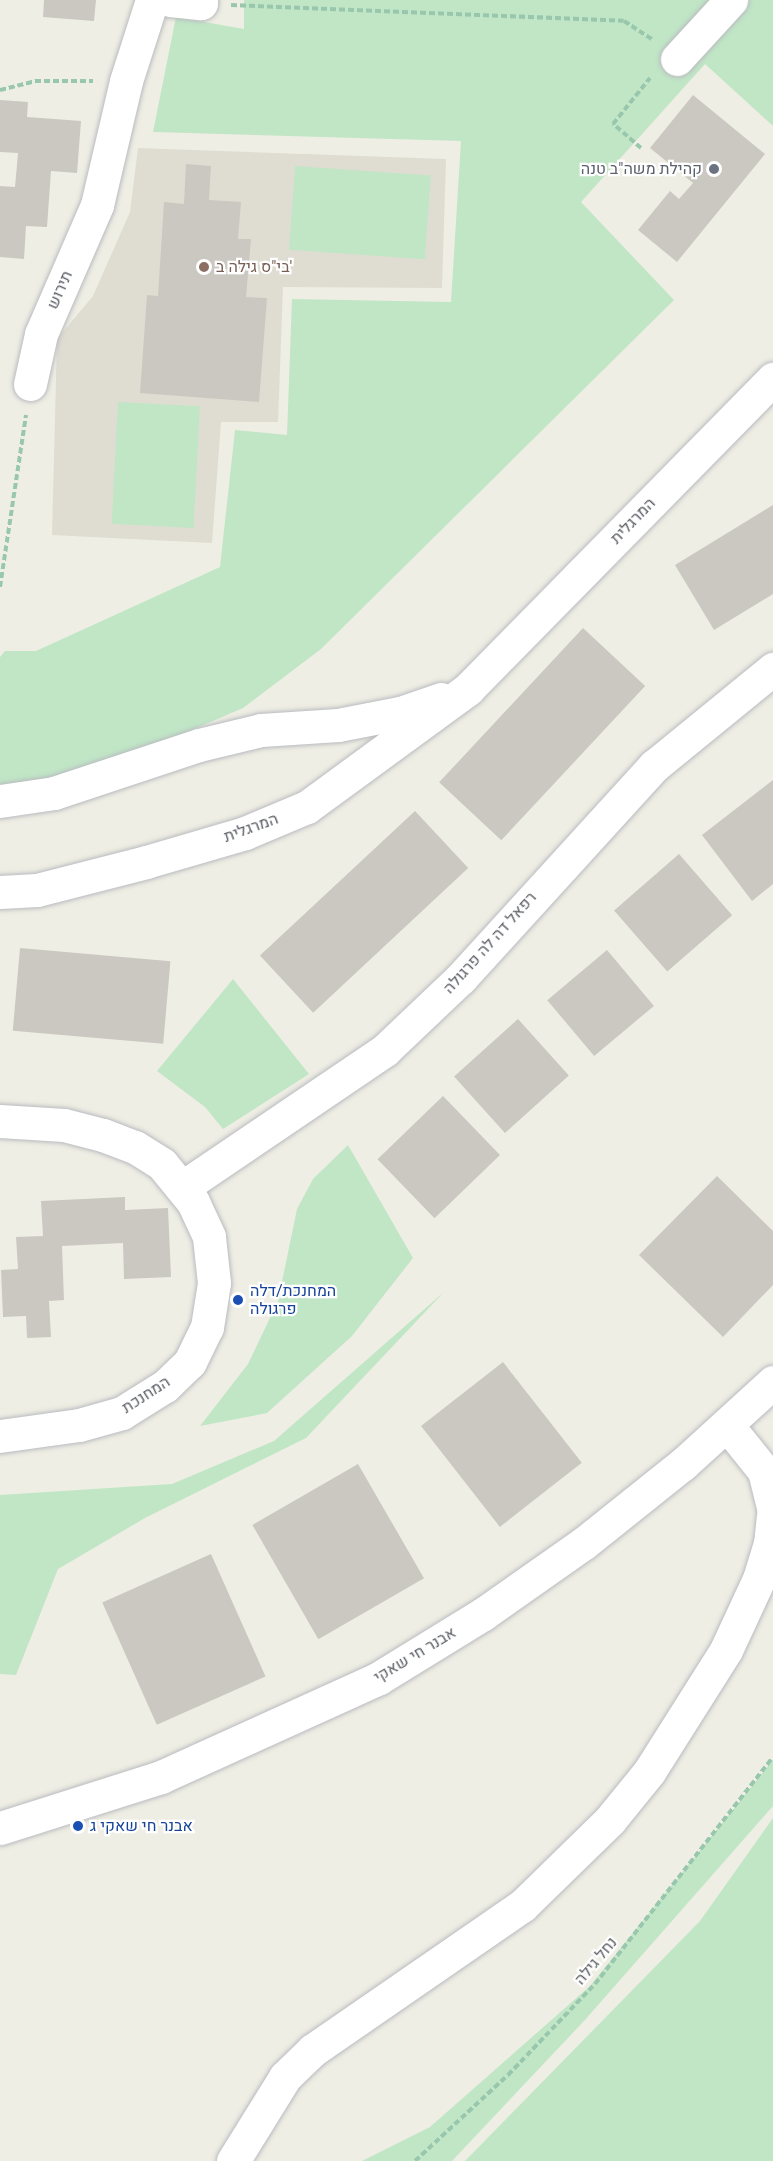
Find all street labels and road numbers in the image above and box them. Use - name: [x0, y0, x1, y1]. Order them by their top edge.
- street label: תירוש: [43, 268, 77, 312]
- street label: המרגלית: [606, 494, 660, 548]
- street label: המרגלית: [221, 809, 281, 847]
- street label: רפאל דה לה פרגולה: [439, 888, 541, 998]
- street label: המחנכת: [118, 1372, 174, 1418]
- street label: אבנר חי שאקי: [370, 1623, 460, 1687]
- street label: נחל גילה: [571, 1933, 621, 1989]

